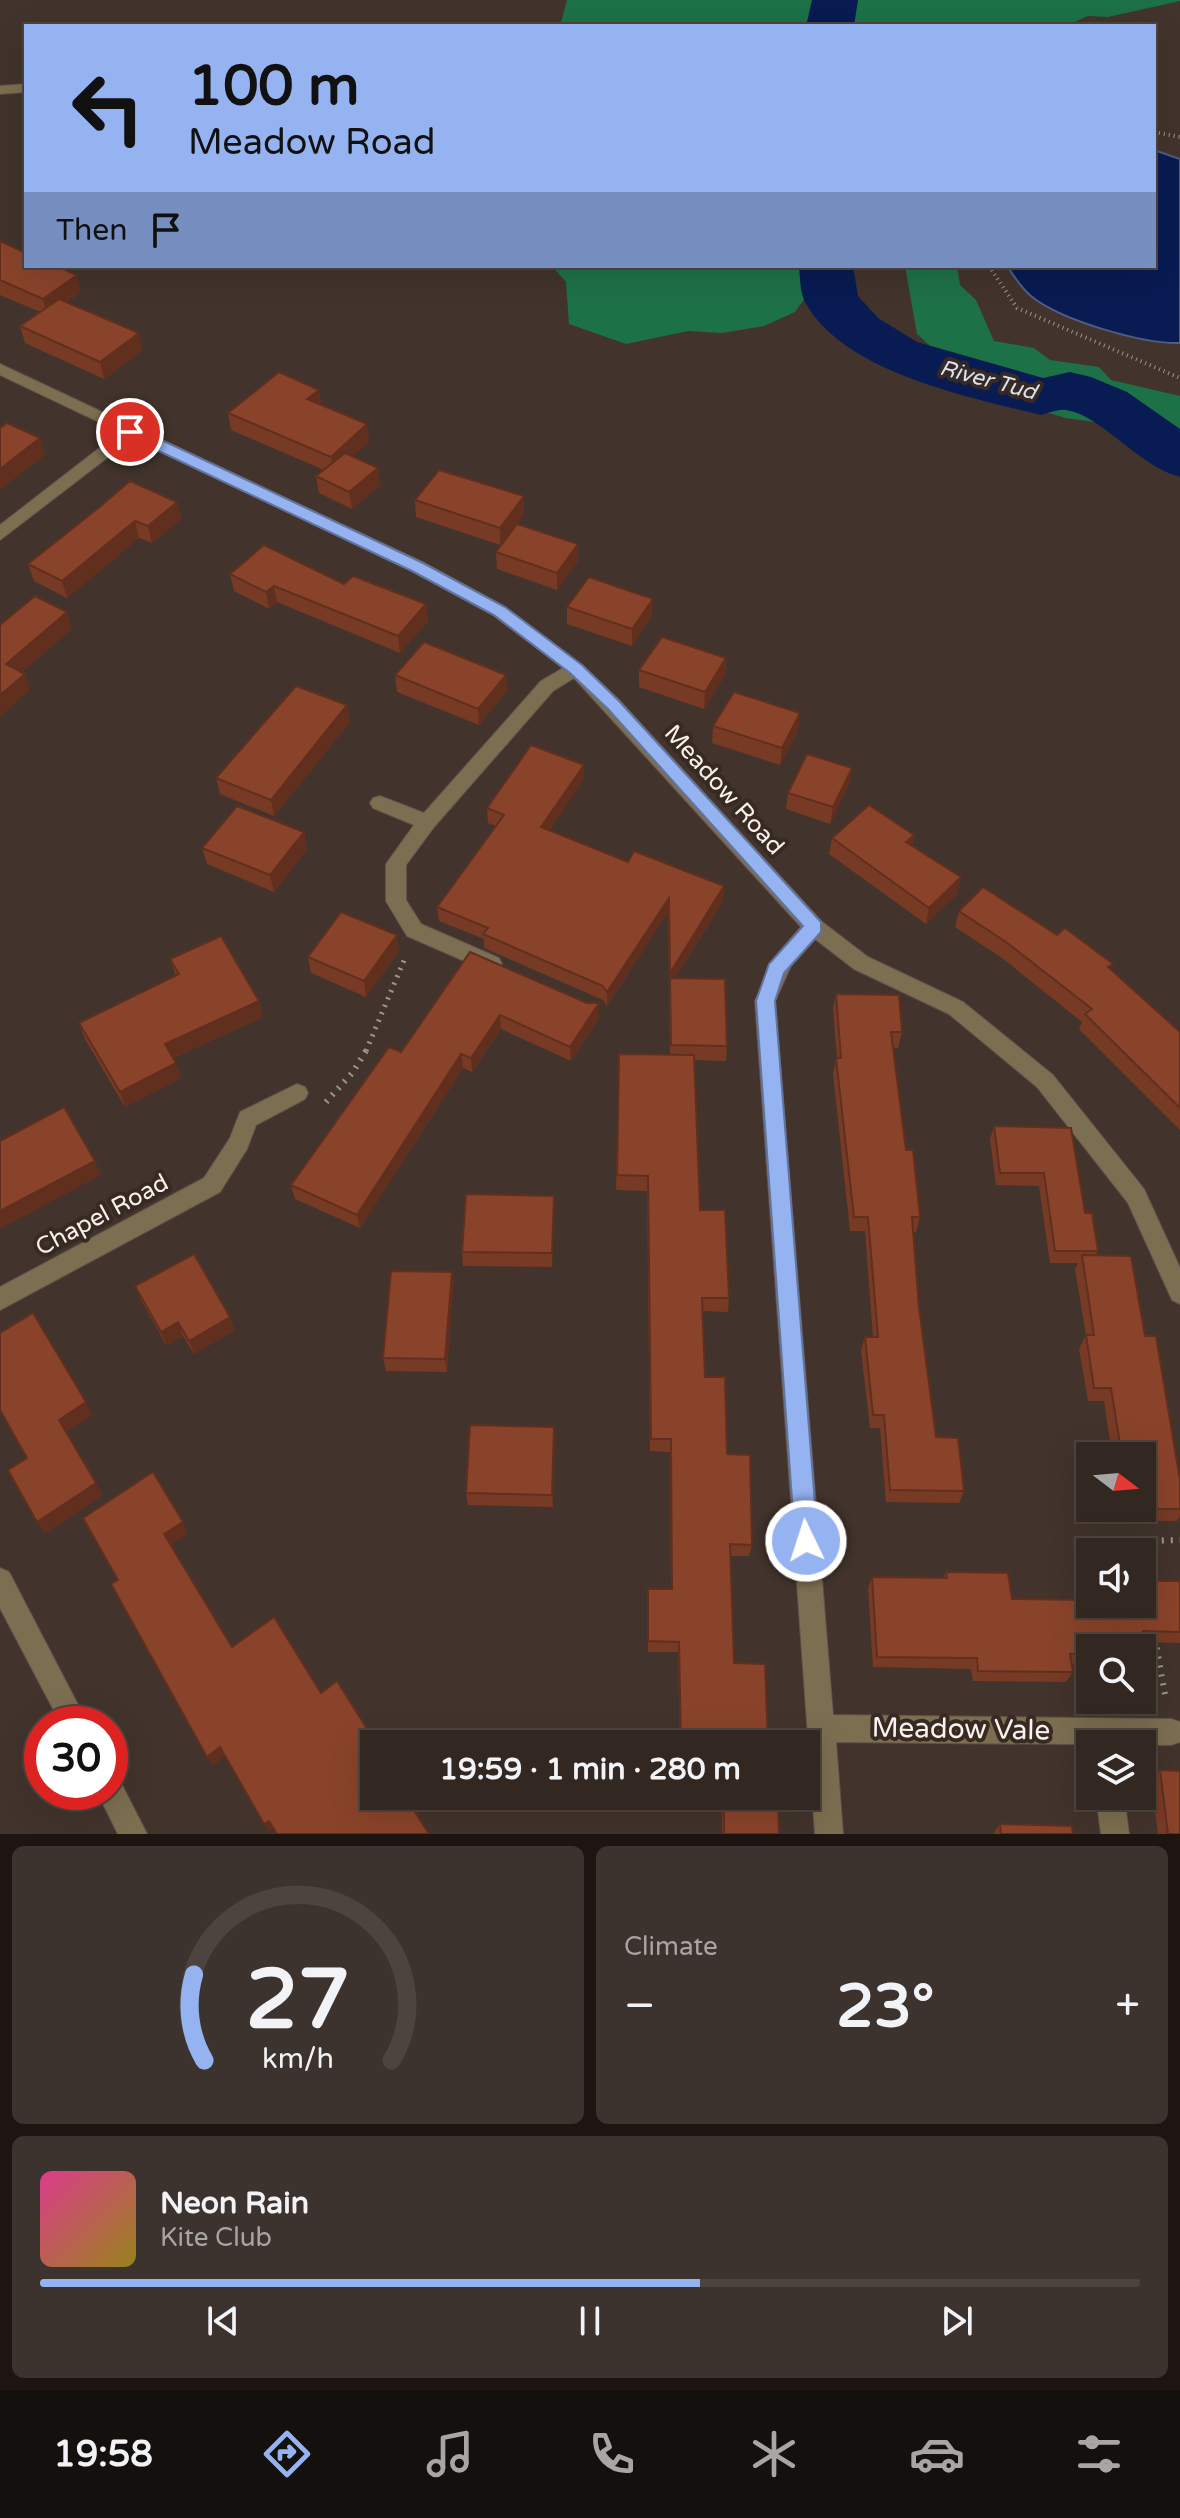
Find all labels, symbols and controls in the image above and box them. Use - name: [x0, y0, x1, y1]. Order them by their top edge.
- text: 100 m: [188, 53, 359, 120]
- icon: left: [56, 56, 160, 160]
- text: Meadow Road: [188, 121, 436, 164]
- icon: arrive: [144, 208, 188, 252]
- text: Then: [56, 212, 128, 249]
- water label: River Tud: [937, 355, 1042, 406]
- pin: [96, 398, 164, 466]
- icon: arrive: [108, 410, 152, 454]
- street label: Meadow Road: [658, 719, 790, 861]
- street label: Chapel Road: [31, 1168, 173, 1262]
- north arrow: [1076, 1442, 1156, 1522]
- map controls: [1076, 1442, 1156, 1810]
- position arrow: [764, 1499, 848, 1583]
- button: sound: [1076, 1538, 1156, 1618]
- button: search: [1076, 1634, 1156, 1714]
- speed limit sign: 30: [24, 1706, 128, 1810]
- street label: Meadow Vale: [871, 1710, 1051, 1748]
- button: layers: [1076, 1730, 1156, 1810]
- text: 19:59 · 1 min · 280 m: [439, 1751, 741, 1788]
- text: Climate: [624, 1931, 718, 1962]
- text: 27: [246, 1951, 350, 2051]
- text: 23°: [836, 1971, 934, 2043]
- text: −: [624, 1980, 655, 2033]
- text: +: [1115, 1980, 1140, 2033]
- text: km/h: [262, 2042, 334, 2076]
- text: Neon Rain: [160, 2185, 309, 2222]
- text: Kite Club: [160, 2222, 272, 2253]
- icon: previous: [201, 2299, 245, 2343]
- icon: pause: [568, 2299, 612, 2343]
- icon: next: [935, 2299, 979, 2343]
- icon: directions: [259, 2426, 315, 2482]
- icon: music: [422, 2426, 478, 2482]
- icon: phone: [584, 2426, 640, 2482]
- icon: climate: [746, 2426, 802, 2482]
- icon: car: [909, 2426, 965, 2482]
- icon: filters: [1071, 2426, 1127, 2482]
- text: 19:58: [53, 2433, 153, 2476]

